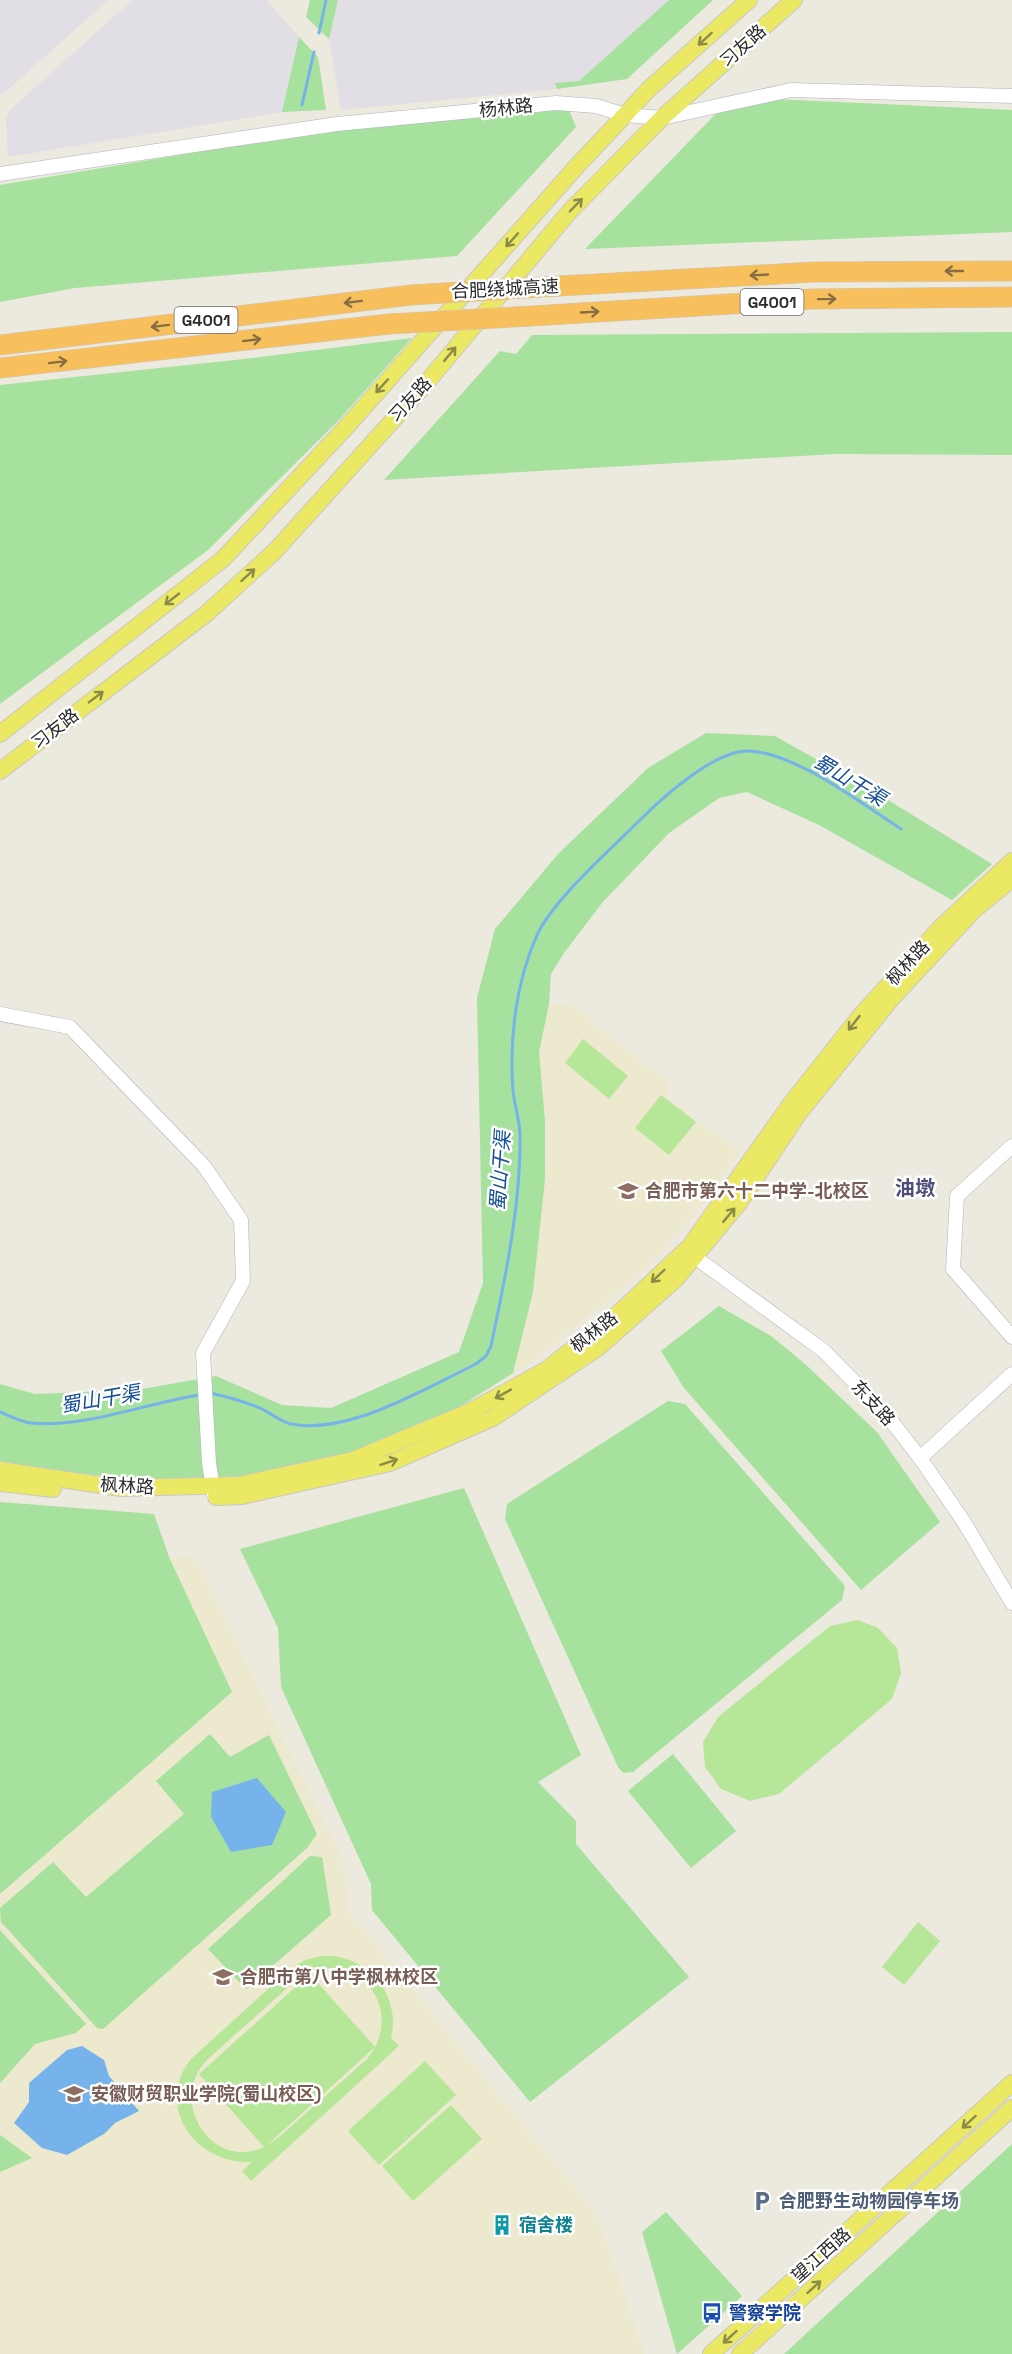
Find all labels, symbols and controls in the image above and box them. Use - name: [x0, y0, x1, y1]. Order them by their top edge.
- street label: 习友路: [715, 19, 770, 72]
- one-way arrow: [698, 32, 713, 46]
- street label: 杨林路: [478, 93, 534, 122]
- one-way arrow: [569, 197, 584, 212]
- one-way arrow: [505, 232, 519, 247]
- one-way arrow: [944, 265, 964, 277]
- one-way arrow: [749, 269, 769, 280]
- street label: 合肥绕城高速: [450, 274, 560, 303]
- road number: G4001: [740, 289, 804, 315]
- one-way arrow: [816, 293, 836, 305]
- one-way arrow: [344, 297, 364, 308]
- road number: G4001: [174, 307, 238, 333]
- one-way arrow: [580, 307, 600, 318]
- one-way arrow: [150, 320, 170, 331]
- one-way arrow: [241, 334, 261, 345]
- one-way arrow: [444, 346, 457, 362]
- one-way arrow: [48, 356, 68, 367]
- street label: 习友路: [383, 372, 436, 427]
- one-way arrow: [376, 377, 390, 393]
- one-way arrow: [240, 568, 255, 582]
- one-way arrow: [165, 592, 181, 605]
- one-way arrow: [88, 691, 104, 704]
- street label: 习友路: [26, 703, 83, 754]
- water label: 蜀山干渠: [809, 748, 894, 813]
- street label: 枫林路: [881, 935, 934, 990]
- one-way arrow: [848, 1015, 860, 1031]
- water label: 蜀山干渠: [484, 1127, 516, 1212]
- district label: 油墩: [895, 1175, 935, 1201]
- school or university icon: 合肥市第六十二中学-北校区: [616, 1179, 640, 1203]
- place label: 合肥市第六十二中学-北校区: [645, 1179, 869, 1202]
- one-way arrow: [723, 1207, 736, 1223]
- one-way arrow: [650, 1269, 665, 1284]
- street label: 枫林路: [565, 1306, 622, 1357]
- street label: 东支路: [847, 1375, 900, 1430]
- water label: 蜀山干渠: [58, 1379, 145, 1419]
- one-way arrow: [495, 1388, 512, 1400]
- one-way arrow: [380, 1456, 399, 1467]
- street label: 枫林路: [99, 1473, 155, 1498]
- school or university icon: 合肥市第八中学枫林校区: [211, 1965, 235, 1989]
- place label: 合肥市第八中学枫林校区: [240, 1965, 438, 1988]
- school or university icon: 安徽财贸职业学院(蜀山校区): [62, 2082, 86, 2106]
- place label: 安徽财贸职业学院(蜀山校区): [91, 2082, 321, 2105]
- one-way arrow: [961, 2115, 976, 2129]
- parking icon: 合肥野生动物园停车场: [750, 2189, 774, 2213]
- place label: 合肥野生动物园停车场: [779, 2189, 959, 2212]
- building icon: 宿舍楼: [490, 2213, 514, 2237]
- place label: 宿舍楼: [519, 2213, 573, 2236]
- street label: 望江西路: [786, 2222, 855, 2287]
- one-way arrow: [806, 2280, 821, 2294]
- bus stop icon: 警察学院: [700, 2301, 724, 2325]
- place label: 警察学院: [729, 2301, 801, 2324]
- one-way arrow: [723, 2330, 738, 2344]

